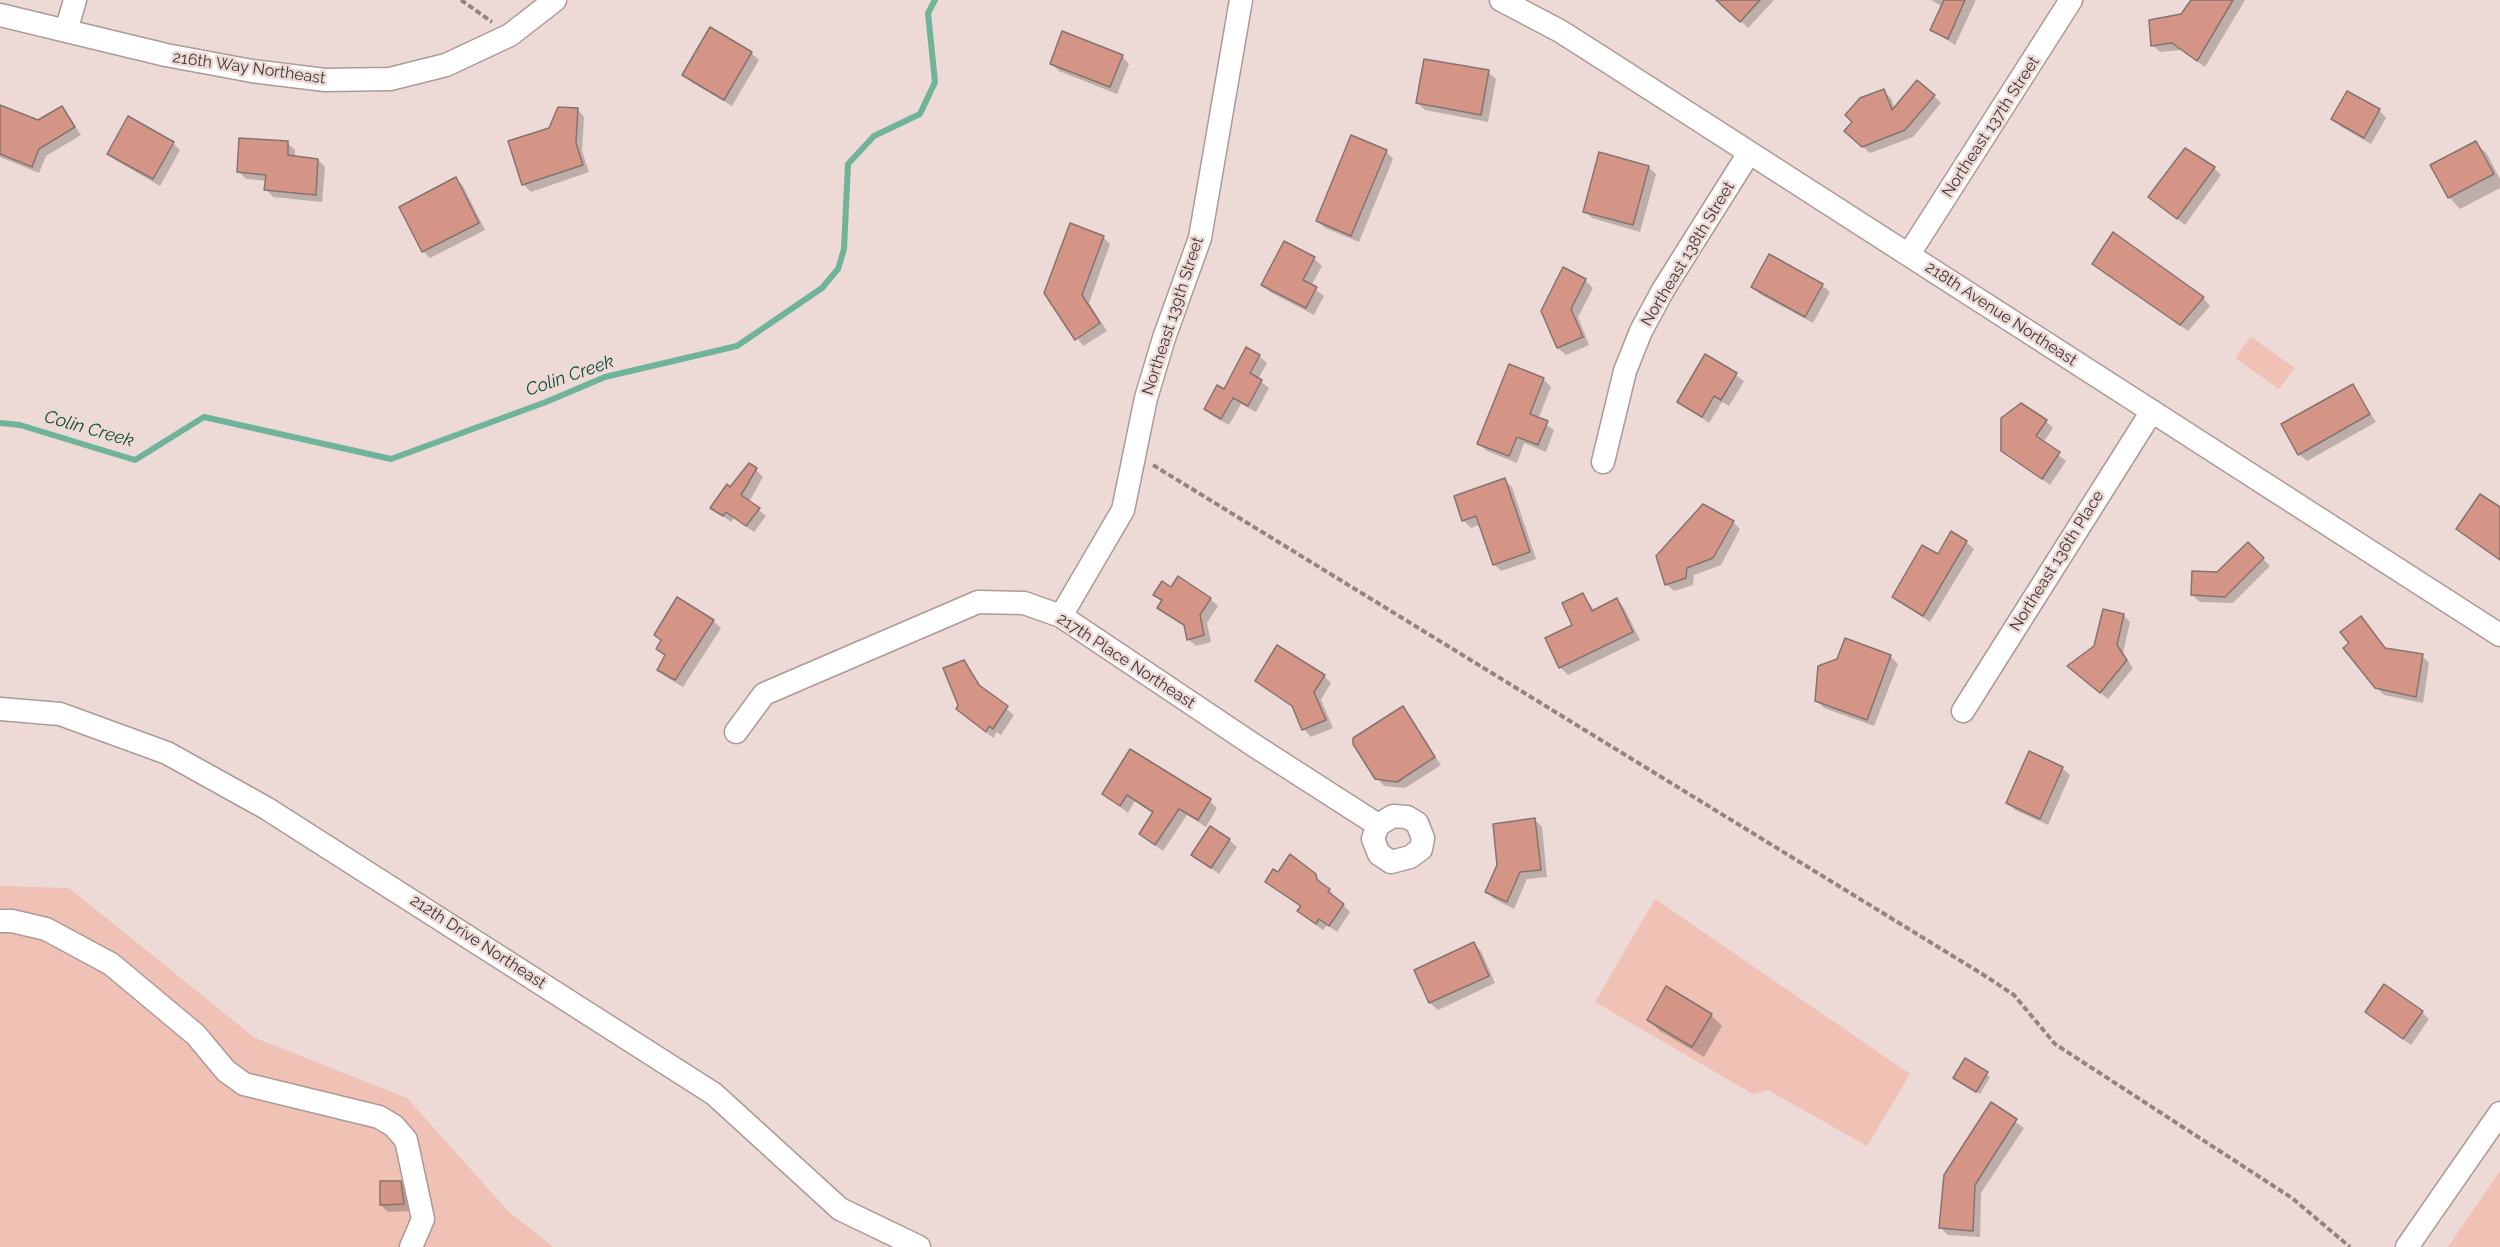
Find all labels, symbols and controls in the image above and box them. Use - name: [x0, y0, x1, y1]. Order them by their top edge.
- street label: 216th Way Northeast: [171, 48, 327, 88]
- street label: Northeast 137th Street: [1938, 53, 2044, 201]
- street label: Northeast 138th Street: [1637, 178, 1739, 330]
- street label: Northeast 139th Street: [1138, 234, 1208, 398]
- street label: 218th Avenue Northeast: [1922, 258, 2080, 370]
- water label: Colin Creek: [523, 351, 617, 401]
- water label: Colin Creek: [42, 406, 136, 452]
- street label: Northeast 136th Place: [2006, 487, 2108, 635]
- street label: 217th Place Northeast: [1053, 609, 1199, 713]
- street label: 212th Drive Northeast: [407, 891, 549, 993]

